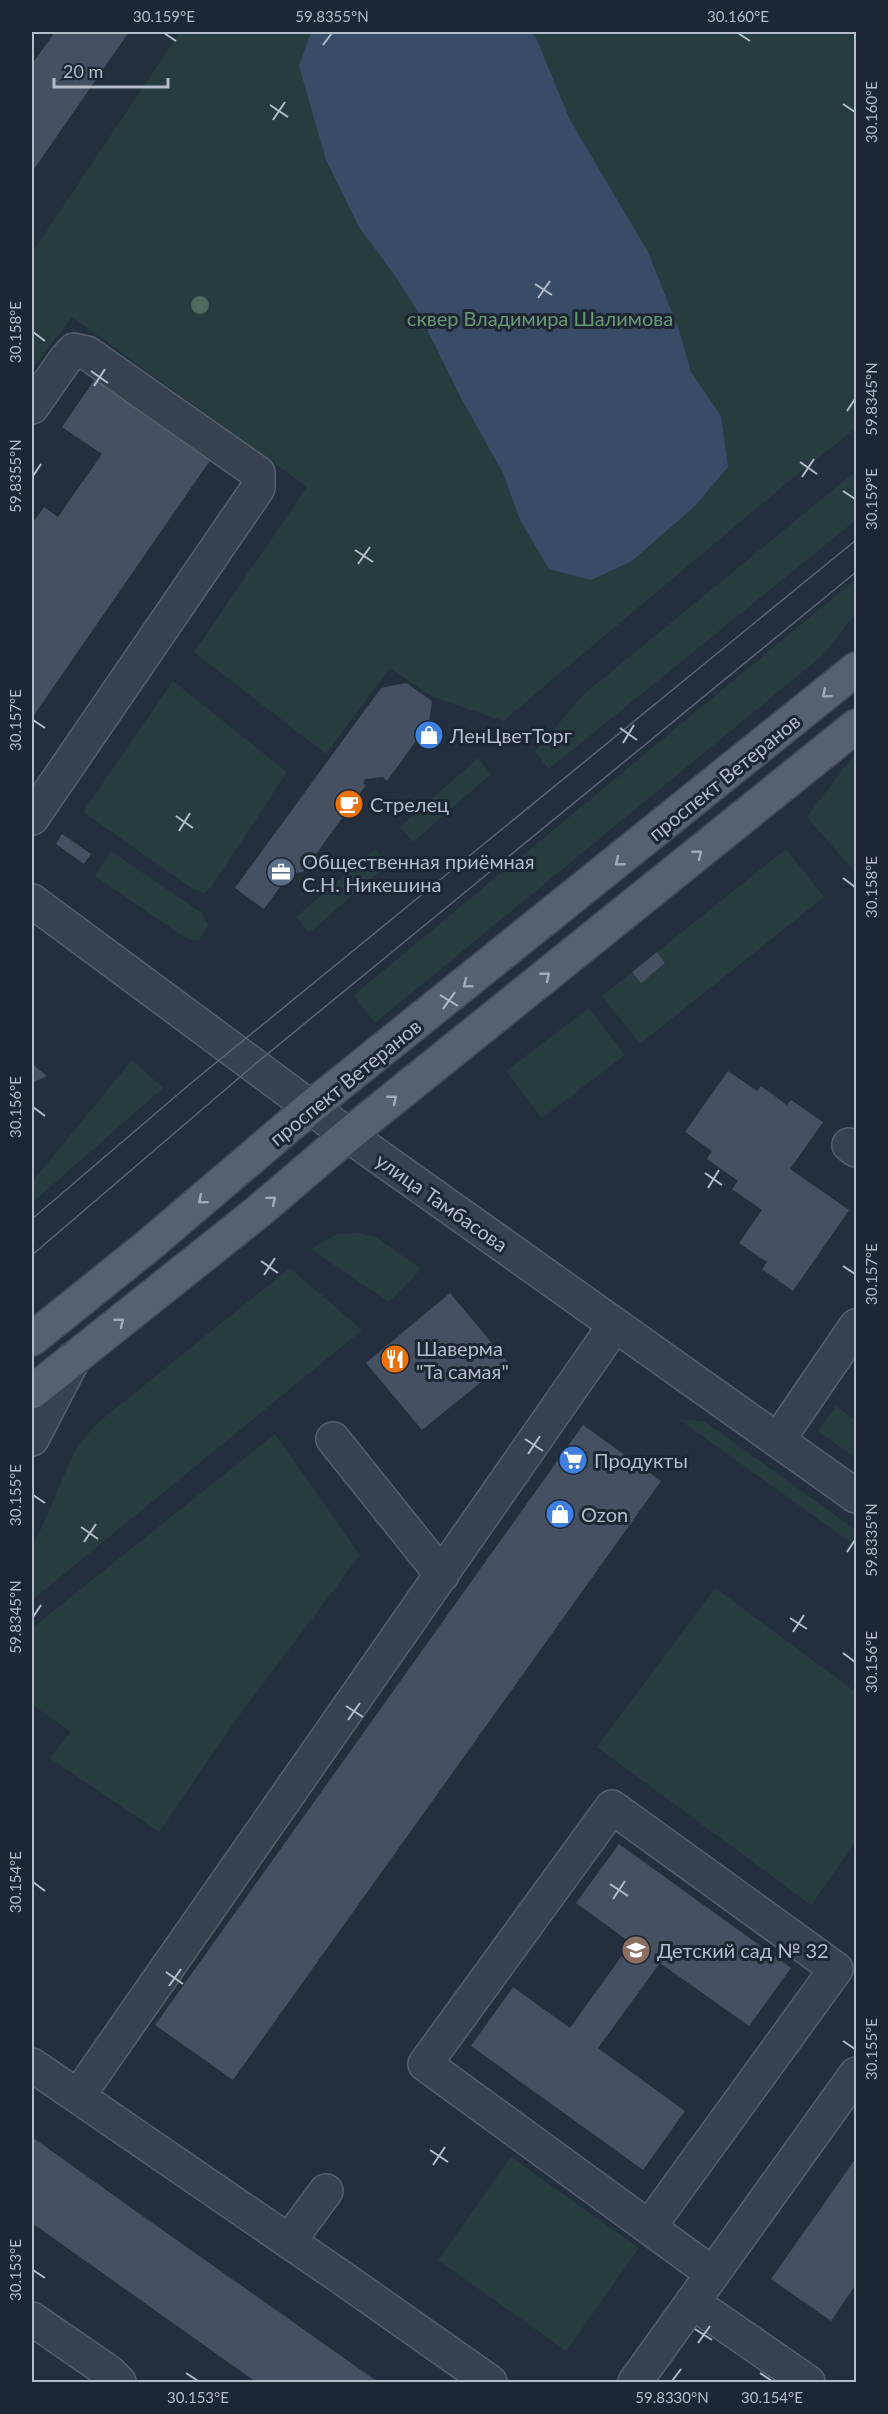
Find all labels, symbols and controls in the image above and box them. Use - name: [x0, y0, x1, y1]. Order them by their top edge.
- text: 30.159°E: [133, 7, 195, 25]
- text: 59.8355°N: [295, 7, 369, 25]
- text: 30.160°E: [707, 7, 769, 25]
- scale bar: [54, 51, 168, 89]
- text: 20 m: [63, 60, 103, 82]
- text: 30.160°E: [862, 81, 880, 143]
- text: 30.158°E: [6, 301, 24, 363]
- park label: сквер Владимира Шалимова: [407, 306, 673, 330]
- text: 59.8345°N: [862, 362, 880, 436]
- text: 59.8355°N: [6, 439, 24, 513]
- text: 30.159°E: [862, 468, 880, 530]
- one-way arrow: [822, 687, 833, 698]
- text: 30.157°E: [6, 689, 24, 751]
- street label: проспект Ветеранов: [643, 709, 805, 845]
- shop icon: ЛенЦветТорг: [413, 719, 445, 751]
- place label: ЛенЦветТорг: [449, 723, 572, 747]
- cafe icon: Стрелец: [333, 788, 365, 820]
- place label: Стрелец: [370, 792, 449, 816]
- place label: Общественная приёмная С.Н. Никешина: [302, 849, 535, 896]
- one-way arrow: [691, 851, 702, 862]
- one-way arrow: [615, 854, 626, 865]
- office icon: Общественная приёмная С.Н. Никешина: [265, 856, 297, 888]
- text: 30.158°E: [862, 856, 880, 918]
- one-way arrow: [539, 973, 550, 984]
- one-way arrow: [463, 976, 474, 987]
- street label: проспект Ветеранов: [264, 1014, 426, 1150]
- text: 30.156°E: [6, 1076, 24, 1138]
- one-way arrow: [387, 1095, 398, 1106]
- street label: улица Тамбасова: [371, 1148, 513, 1256]
- one-way arrow: [198, 1193, 209, 1204]
- one-way arrow: [265, 1196, 276, 1207]
- text: 30.157°E: [862, 1243, 880, 1305]
- one-way arrow: [113, 1318, 124, 1329]
- place label: Шаверма "Та самая": [416, 1336, 509, 1383]
- restaurant icon: Шаверма "Та самая": [379, 1343, 411, 1375]
- supermarket icon: Продукты: [557, 1444, 589, 1476]
- place label: Продукты: [594, 1448, 688, 1472]
- text: 30.155°E: [6, 1464, 24, 1526]
- shop icon: Ozon: [544, 1498, 576, 1530]
- place label: Ozon: [581, 1502, 628, 1526]
- text: 59.8335°N: [862, 1503, 880, 1577]
- text: 59.8345°N: [6, 1580, 24, 1654]
- text: 30.156°E: [862, 1631, 880, 1693]
- text: 30.154°E: [6, 1851, 24, 1913]
- school or university icon: Детский сад № 32: [620, 1934, 652, 1966]
- place label: Детский сад № 32: [657, 1938, 829, 1962]
- text: 30.155°E: [862, 2018, 880, 2080]
- text: 30.153°E: [6, 2239, 24, 2301]
- text: 30.153°E: [167, 2388, 229, 2406]
- text: 59.8330°N: [635, 2388, 709, 2406]
- text: 30.154°E: [741, 2388, 803, 2406]

